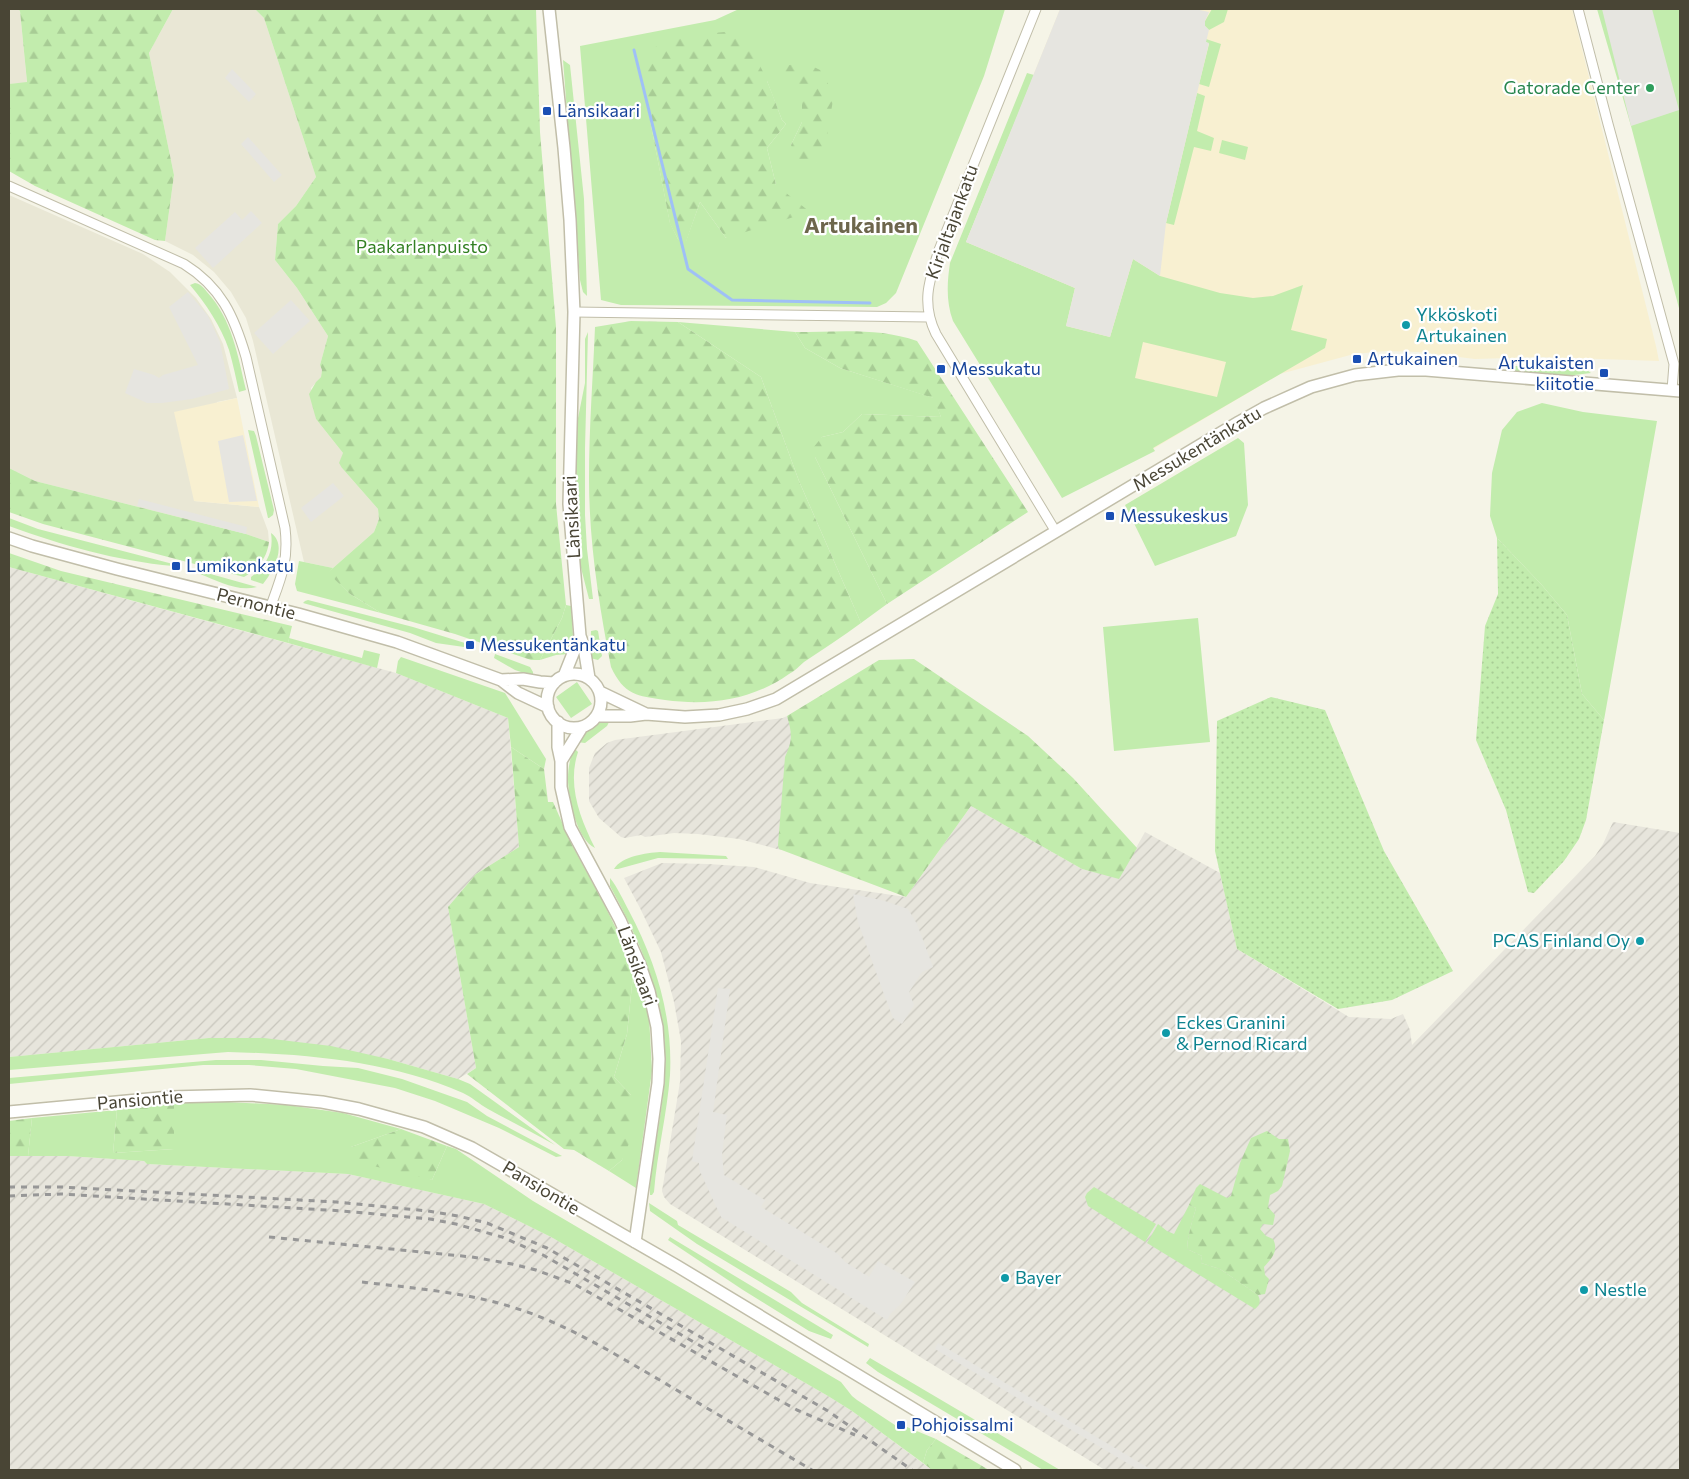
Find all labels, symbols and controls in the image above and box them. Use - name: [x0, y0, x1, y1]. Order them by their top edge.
- place label: Gatorade Center: [1504, 76, 1640, 98]
- marker: Gatorade Center: [1644, 82, 1656, 94]
- place label: Länsikaari: [557, 99, 640, 121]
- marker: Länsikaari: [541, 105, 553, 117]
- street label: Kirjaltajankatu: [920, 161, 982, 282]
- district label: Artukainen: [804, 211, 918, 238]
- park label: Paakarlanpuisto: [356, 235, 488, 257]
- place label: Ykköskoti Artukainen: [1416, 303, 1507, 346]
- marker: Ykköskoti Artukainen: [1400, 319, 1412, 331]
- place label: Artukainen: [1367, 347, 1458, 369]
- place label: Artukaisten kiitotie: [1498, 351, 1594, 394]
- marker: Artukainen: [1351, 353, 1363, 365]
- place label: Messukatu: [951, 357, 1041, 379]
- marker: Messukatu: [935, 363, 947, 375]
- marker: Artukaisten kiitotie: [1598, 367, 1610, 379]
- street label: Messukentänkatu: [1128, 401, 1265, 495]
- street label: Länsikaari: [558, 475, 584, 559]
- place label: Messukeskus: [1120, 504, 1228, 526]
- marker: Messukeskus: [1104, 510, 1116, 522]
- place label: Lumikonkatu: [186, 554, 294, 576]
- marker: Lumikonkatu: [170, 560, 182, 572]
- street label: Pernontie: [214, 583, 298, 623]
- place label: Messukentänkatu: [480, 633, 626, 655]
- marker: Messukentänkatu: [464, 639, 476, 651]
- street label: Länsikaari: [613, 923, 662, 1008]
- place label: PCAS Finland Oy: [1493, 929, 1630, 951]
- marker: PCAS Finland Oy: [1634, 935, 1646, 947]
- place label: Eckes Granini & Pernod Ricard: [1176, 1011, 1308, 1054]
- marker: Eckes Granini & Pernod Ricard: [1160, 1027, 1172, 1039]
- street label: Pansiontie: [96, 1084, 184, 1114]
- street label: Pansiontie: [499, 1155, 584, 1219]
- place label: Bayer: [1015, 1266, 1062, 1288]
- marker: Bayer: [999, 1272, 1011, 1284]
- place label: Nestle: [1594, 1278, 1647, 1300]
- marker: Nestle: [1578, 1284, 1590, 1296]
- place label: Pohjoissalmi: [911, 1413, 1014, 1435]
- marker: Pohjoissalmi: [895, 1419, 907, 1431]

